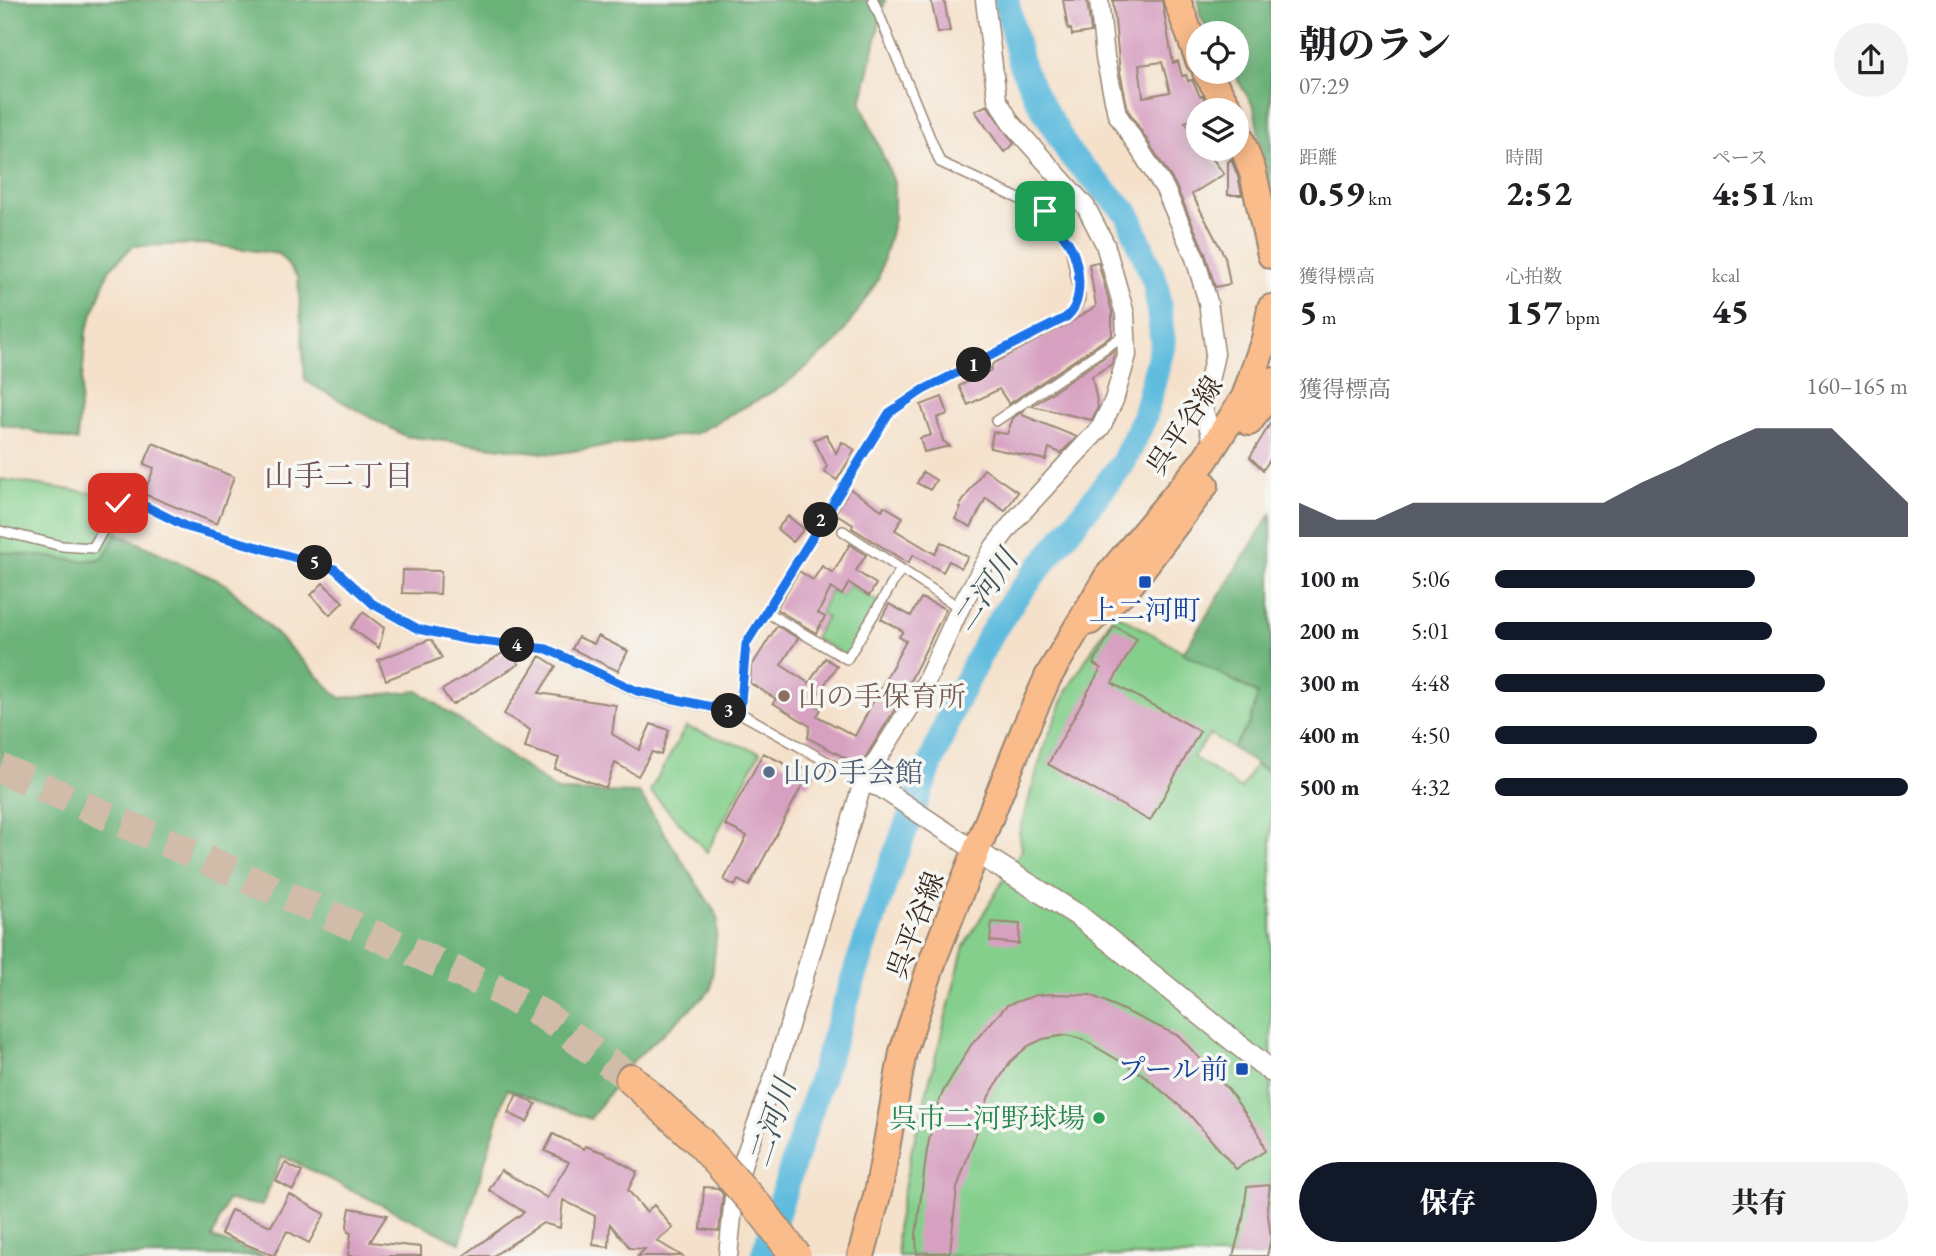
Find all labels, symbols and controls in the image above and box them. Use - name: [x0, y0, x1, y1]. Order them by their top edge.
- text: 朝のラン: [1299, 20, 1451, 69]
- map controls: [1186, 21, 1249, 161]
- button: locate: [1186, 21, 1249, 84]
- button: share: [1834, 23, 1908, 97]
- text: 07:29: [1299, 71, 1349, 101]
- button: layers: [1186, 98, 1249, 161]
- text: 距離: [1299, 145, 1337, 170]
- text: 時間: [1505, 145, 1543, 170]
- text: ペース: [1712, 145, 1768, 170]
- text: 0.59: [1299, 170, 1365, 215]
- text: 2:52: [1505, 170, 1572, 215]
- text: 4:51: [1712, 170, 1778, 215]
- pin: [1015, 181, 1075, 241]
- text: km: [1365, 186, 1392, 211]
- text: /km: [1778, 186, 1814, 211]
- icon: arrive: [1026, 192, 1064, 230]
- text: kcal: [1712, 263, 1740, 288]
- text: 獲得標高: [1299, 264, 1375, 289]
- text: 心拍数: [1505, 264, 1562, 289]
- text: 45: [1712, 288, 1749, 333]
- text: 5: [1299, 289, 1318, 334]
- text: 157: [1505, 289, 1562, 334]
- text: m: [1318, 305, 1337, 330]
- text: bpm: [1562, 305, 1600, 330]
- pin: 1: [956, 348, 992, 382]
- text: 1: [968, 352, 979, 377]
- street label: 呉平谷線: [1138, 369, 1230, 481]
- text: 160–165 m: [1807, 371, 1908, 401]
- text: 獲得標高: [1299, 374, 1391, 404]
- district label: 山手二丁目: [264, 456, 414, 495]
- pin: [88, 473, 148, 533]
- icon: check: [99, 484, 137, 522]
- pin: 2: [804, 503, 838, 538]
- text: 2: [815, 507, 826, 532]
- water label: 二河川: [944, 539, 1028, 638]
- pin: 5: [298, 546, 332, 580]
- text: 5: [309, 550, 320, 575]
- text: 100 m: [1299, 564, 1360, 594]
- text: 5:06: [1411, 564, 1450, 594]
- marker: 上二河町: [1137, 574, 1153, 590]
- place label: 上二河町: [1089, 592, 1201, 628]
- text: 200 m: [1299, 616, 1360, 646]
- text: 5:01: [1411, 616, 1450, 646]
- pin: 4: [500, 628, 534, 662]
- text: 4: [511, 632, 522, 657]
- text: 300 m: [1299, 668, 1360, 698]
- text: 4:48: [1411, 668, 1450, 698]
- place label: 山の手保育所: [798, 678, 966, 714]
- marker: 山の手保育所: [776, 688, 792, 704]
- pin: 3: [712, 694, 746, 728]
- text: 3: [723, 698, 734, 723]
- text: 400 m: [1299, 720, 1360, 750]
- text: 4:50: [1411, 720, 1450, 750]
- place label: 山の手会館: [783, 754, 923, 790]
- marker: 山の手会館: [761, 764, 777, 780]
- text: 500 m: [1299, 772, 1360, 802]
- text: 4:32: [1411, 772, 1450, 802]
- street label: 呉平谷線: [878, 866, 952, 984]
- place label: プール前: [1117, 1051, 1228, 1087]
- marker: プール前: [1234, 1061, 1250, 1077]
- water label: 二河川: [740, 1071, 805, 1172]
- place label: 呉市二河野球場: [889, 1100, 1085, 1136]
- marker: 呉市二河野球場: [1091, 1110, 1107, 1126]
- button: 保存: [1299, 1162, 1597, 1242]
- button: 共有: [1611, 1162, 1908, 1242]

